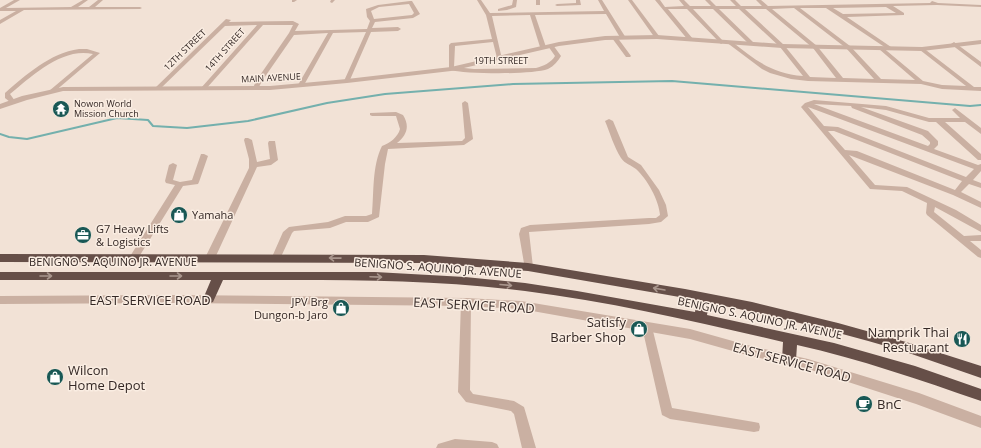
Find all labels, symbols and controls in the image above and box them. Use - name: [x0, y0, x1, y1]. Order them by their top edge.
- street label: 14TH STREET: [202, 25, 248, 74]
- street label: 12TH STREET: [160, 26, 209, 73]
- street label: 19TH STREET: [474, 54, 528, 67]
- street label: MAIN AVENUE: [241, 69, 301, 86]
- place label: Nowon World Mission Church: [74, 97, 139, 120]
- temple icon: Nowon World Mission Church: [51, 99, 71, 119]
- shop icon: Yamaha: [169, 205, 189, 225]
- place label: Yamaha: [192, 207, 233, 222]
- place label: G7 Heavy Lifts & Logistics: [96, 221, 169, 249]
- office icon: G7 Heavy Lifts & Logistics: [73, 225, 93, 245]
- street label: BENIGNO S. AQUINO JR. AVENUE: [29, 254, 197, 269]
- one-way arrow: [329, 254, 342, 262]
- street label: BENIGNO S. AQUINO JR. AVENUE: [354, 254, 522, 281]
- one-way arrow: [39, 272, 52, 280]
- one-way arrow: [169, 272, 182, 280]
- one-way arrow: [369, 273, 382, 280]
- one-way arrow: [499, 281, 512, 289]
- one-way arrow: [653, 284, 666, 292]
- street label: EAST SERVICE ROAD: [89, 291, 211, 309]
- street label: EAST SERVICE ROAD: [413, 293, 535, 317]
- street label: BENIGNO S. AQUINO JR. AVENUE: [676, 293, 844, 342]
- place label: JPV Brg Dungon-b Jaro: [254, 294, 328, 322]
- shop icon: JPV Brg Dungon-b Jaro: [331, 298, 351, 318]
- place label: Satisfy Barber Shop: [550, 313, 626, 346]
- shop icon: Satisfy Barber Shop: [629, 319, 649, 339]
- place label: Namprik Thai Restuarant: [868, 323, 949, 356]
- restaurant icon: Namprik Thai Restuarant: [952, 329, 972, 349]
- street label: EAST SERVICE ROAD: [731, 338, 853, 386]
- place label: Wilcon Home Depot: [68, 361, 146, 394]
- shop icon: Wilcon Home Depot: [45, 367, 65, 387]
- cafe icon: BnC: [854, 394, 874, 414]
- place label: BnC: [877, 395, 902, 413]

